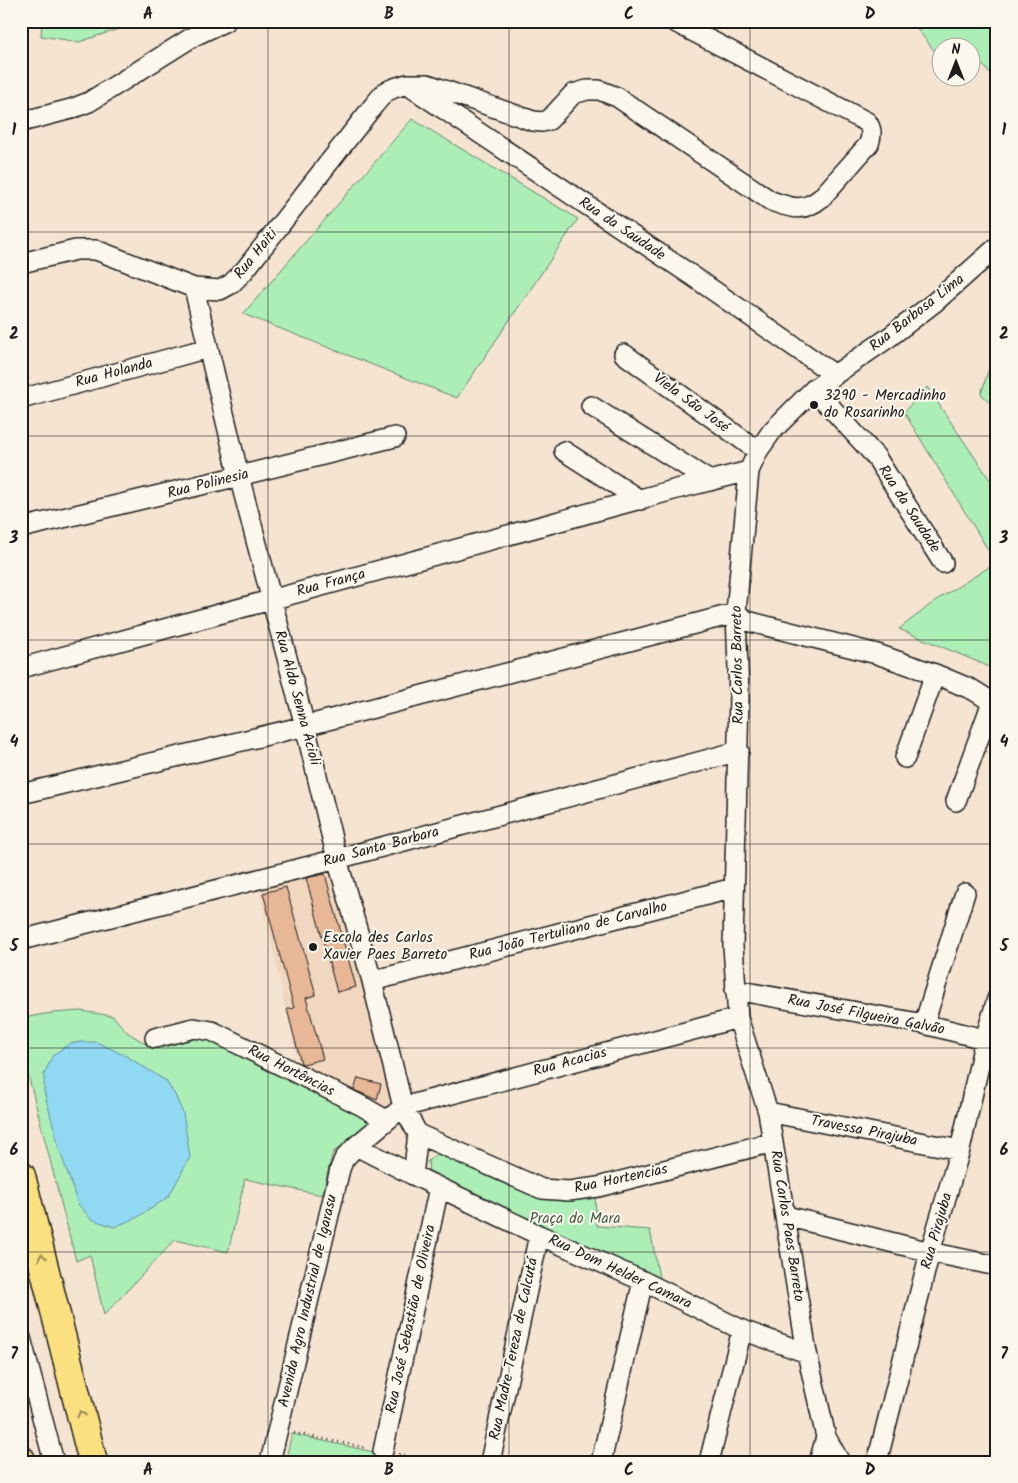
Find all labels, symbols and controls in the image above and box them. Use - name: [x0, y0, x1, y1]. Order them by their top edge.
- text: A: [143, 2, 153, 27]
- text: B: [384, 2, 394, 27]
- text: C: [624, 2, 634, 27]
- text: D: [865, 2, 876, 27]
- north arrow: [930, 38, 980, 88]
- text: N: [952, 39, 961, 61]
- text: 1: [12, 118, 17, 143]
- text: 1: [1002, 118, 1007, 143]
- street label: Rua da Saudade: [574, 191, 671, 267]
- street label: Rua Haiti: [228, 222, 285, 285]
- street label: Rua Barbosa Lima: [864, 268, 970, 358]
- text: 2: [9, 322, 19, 347]
- text: 2: [999, 322, 1009, 347]
- street label: Rua Holanda: [73, 351, 155, 395]
- street label: Viela São José: [648, 367, 735, 440]
- place label: 3290 - Mercadinho do Rosarinho: [824, 384, 946, 425]
- marker: 3290 - Mercadinho do Rosarinho: [808, 399, 820, 411]
- street label: Rua da Saudade: [872, 460, 947, 558]
- street label: Rua Polinesia: [165, 462, 251, 506]
- text: 3: [9, 526, 19, 551]
- text: 3: [999, 526, 1009, 551]
- street label: Rua França: [294, 562, 368, 604]
- street label: Rua Carlos Barreto: [725, 605, 751, 725]
- street label: Rua Aldo Senna Acioli: [267, 628, 327, 770]
- text: 4: [10, 730, 19, 755]
- text: 4: [1000, 730, 1009, 755]
- street label: Rua Santa Barbara: [320, 820, 442, 874]
- street label: Rua João Tertuliano de Carvalho: [466, 895, 670, 967]
- place label: Escola des Carlos Xavier Paes Barreto: [323, 926, 447, 967]
- text: 5: [9, 934, 20, 959]
- text: 5: [999, 934, 1010, 959]
- marker: Escola des Carlos Xavier Paes Barreto: [307, 941, 319, 953]
- street label: Rua José Filgueira Galvão: [785, 988, 947, 1042]
- street label: Rua Hortências: [243, 1039, 339, 1104]
- street label: Rua Acacias: [530, 1040, 610, 1083]
- street label: Travessa Pirajuba: [808, 1109, 920, 1153]
- text: 6: [10, 1138, 19, 1163]
- text: 6: [1000, 1138, 1009, 1163]
- street label: Rua Carlos Paes Barreto: [763, 1149, 811, 1304]
- street label: Rua Hortencias: [572, 1157, 671, 1201]
- street label: Rua Pirajuba: [915, 1190, 959, 1272]
- street label: Avenida Agro Industrial de Igarasu: [272, 1192, 344, 1410]
- park label: Praça do Mara: [529, 1207, 621, 1231]
- street label: Rua José Sebastião de Oliveira: [379, 1222, 443, 1416]
- street label: Rua Dom Helder Camara: [544, 1228, 696, 1316]
- one-way arrow: [37, 1253, 47, 1261]
- street label: Rua Madre Tereza de Calcutá: [483, 1254, 545, 1442]
- text: 7: [10, 1342, 18, 1367]
- text: 7: [1000, 1342, 1008, 1367]
- one-way arrow: [76, 1410, 87, 1419]
- text: A: [143, 1458, 153, 1483]
- text: B: [384, 1458, 394, 1483]
- text: C: [624, 1458, 634, 1483]
- text: D: [865, 1458, 876, 1483]

